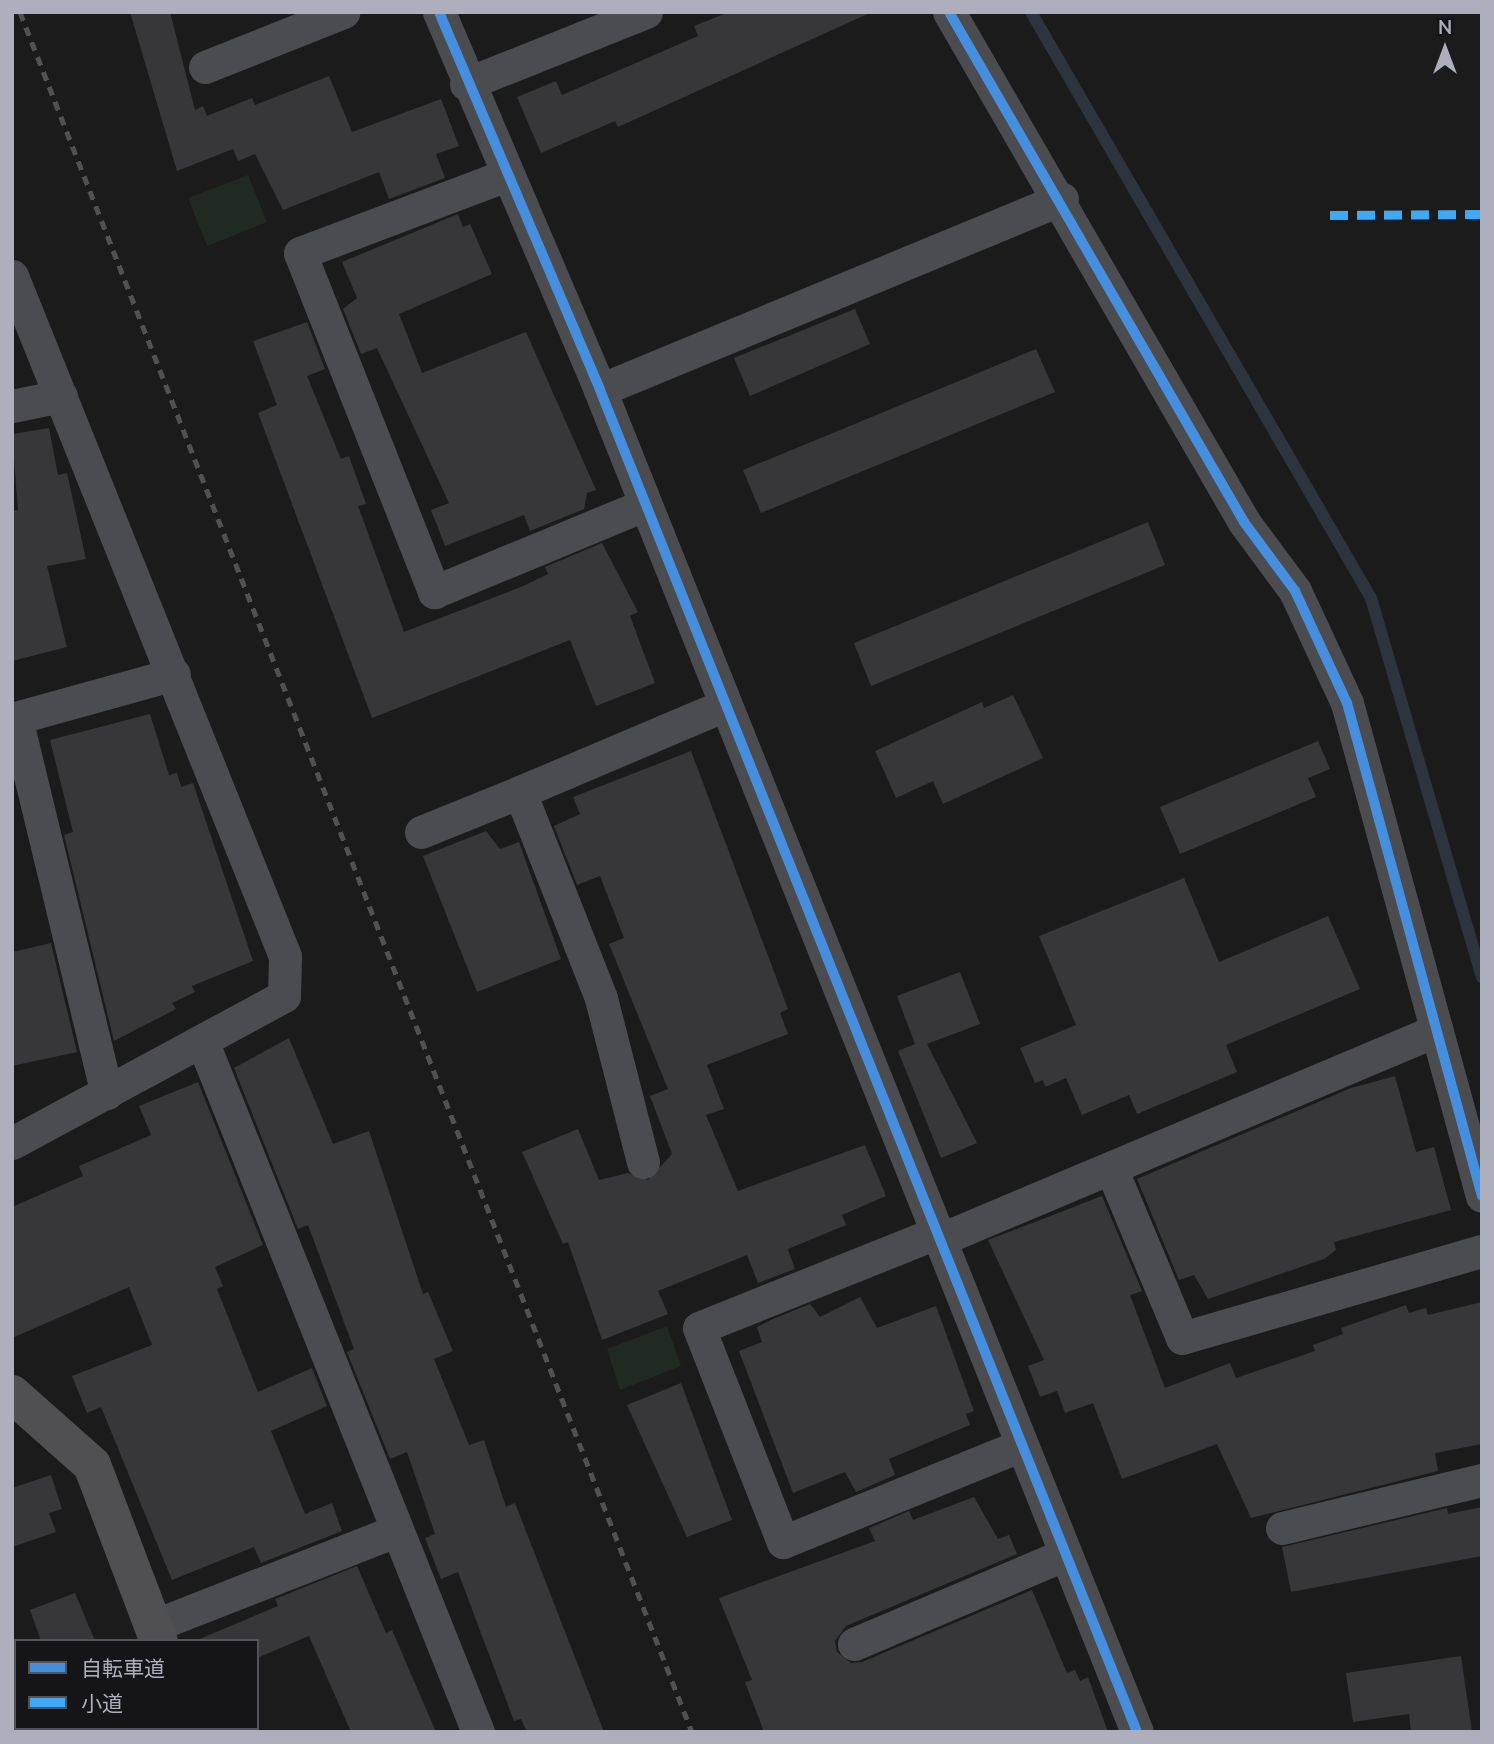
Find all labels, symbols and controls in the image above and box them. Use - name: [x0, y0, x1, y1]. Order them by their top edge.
- north arrow: [1410, 14, 1480, 84]
- text: N: [1438, 15, 1452, 41]
- legend: [14, 1639, 259, 1730]
- text: 自転車道: [81, 1655, 165, 1683]
- text: 小道: [81, 1690, 123, 1718]

